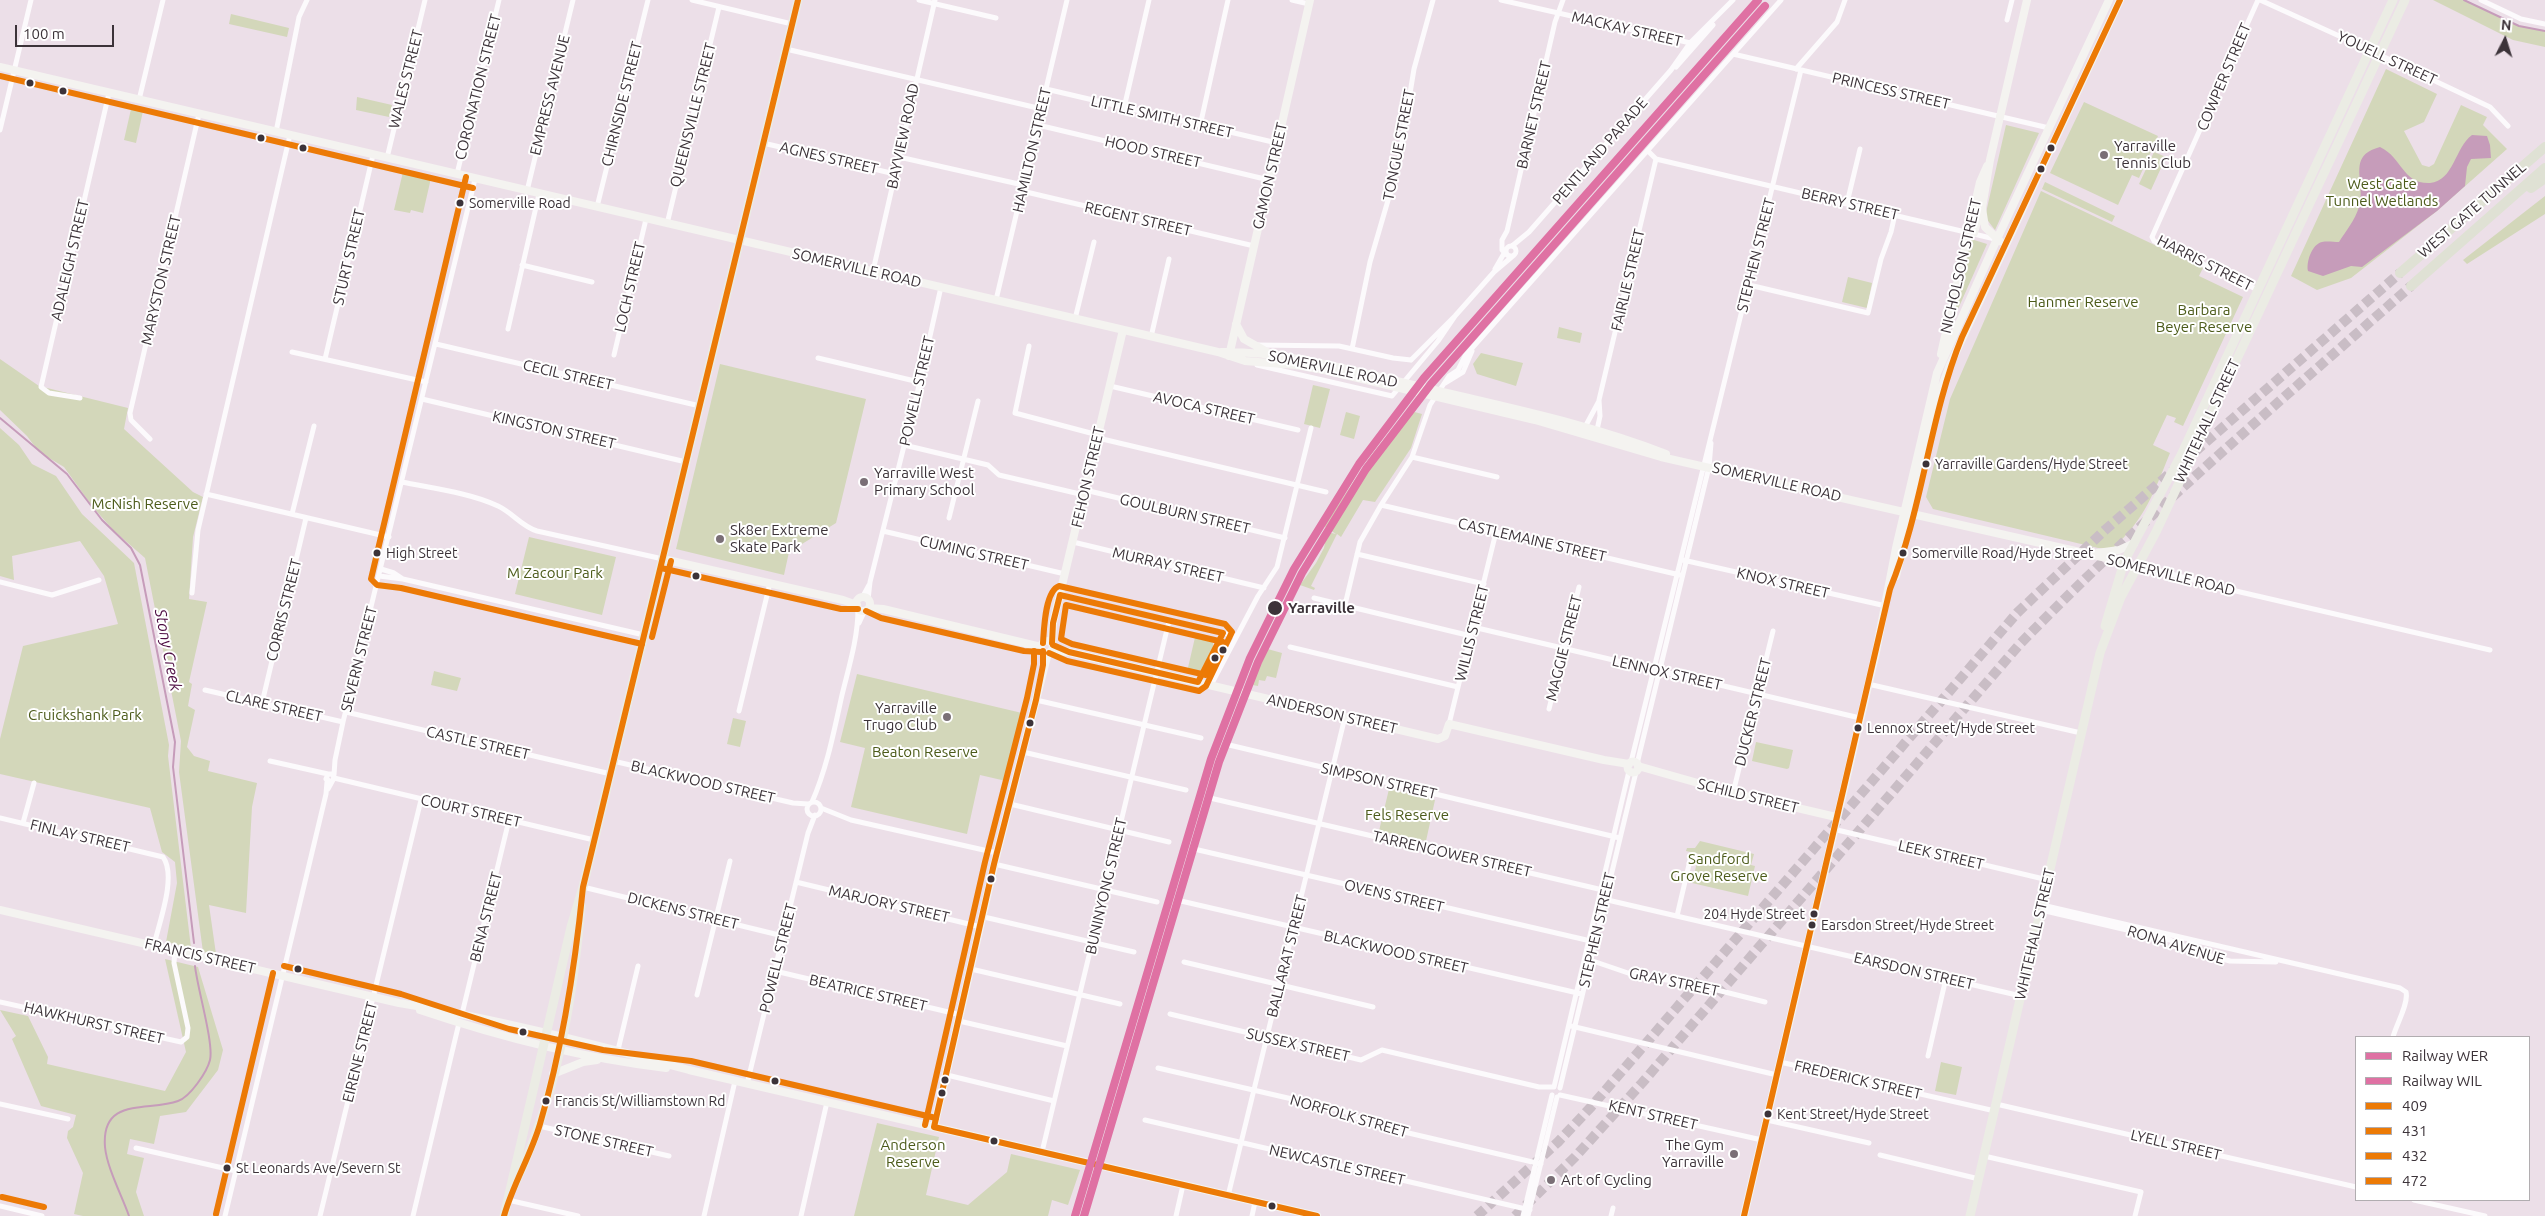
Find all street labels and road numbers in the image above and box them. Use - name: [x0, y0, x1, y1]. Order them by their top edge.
- street label: MACKAY STREET: [1570, 8, 1684, 50]
- street label: CORONATION STREET: [451, 12, 505, 162]
- street label: COWPER STREET: [2193, 20, 2255, 134]
- street label: YOUELL STREET: [2334, 27, 2440, 89]
- street label: WALES STREET: [385, 28, 427, 130]
- street label: EMPRESS AVENUE: [526, 33, 574, 157]
- street label: CHIRNSIDE STREET: [598, 40, 646, 168]
- street label: QUEENSVILLE STREET: [666, 41, 720, 189]
- street label: BARNET STREET: [1513, 59, 1555, 171]
- street label: PRINCESS STREET: [1830, 69, 1952, 113]
- street label: BAYVIEW ROAD: [883, 81, 923, 191]
- street label: HAMILTON STREET: [1009, 86, 1055, 214]
- street label: TONGUE STREET: [1379, 88, 1419, 202]
- street label: LITTLE SMITH STREET: [1089, 92, 1235, 142]
- street label: PENTLAND PARADE: [1549, 94, 1651, 208]
- street label: GAMON STREET: [1249, 121, 1291, 231]
- street label: HOOD STREET: [1103, 132, 1203, 172]
- street label: AGNES STREET: [778, 138, 880, 178]
- street label: WEST GATE TUNNEL: [2414, 158, 2530, 262]
- street label: BERRY STREET: [1800, 184, 1900, 224]
- street label: STEPHEN STREET: [1733, 196, 1779, 314]
- street label: ADALEIGH STREET: [47, 197, 93, 323]
- street label: NICHOLSON STREET: [1937, 197, 1985, 335]
- street label: REGENT STREET: [1083, 198, 1193, 240]
- street label: STURT STREET: [329, 207, 369, 307]
- street label: MARYSTON STREET: [137, 213, 185, 347]
- street label: FAIRLIE STREET: [1607, 227, 1649, 333]
- street label: HARRIS STREET: [2154, 231, 2256, 295]
- street label: LOCH STREET: [611, 240, 649, 334]
- street label: SOMERVILLE ROAD: [791, 244, 923, 292]
- street label: POWELL STREET: [896, 334, 938, 448]
- street label: SOMERVILLE ROAD: [1267, 346, 1399, 392]
- street label: CECIL STREET: [521, 356, 615, 394]
- street label: WHITEHALL STREET: [2170, 356, 2244, 486]
- street label: AVOCA STREET: [1152, 388, 1256, 428]
- street label: KINGSTON STREET: [491, 407, 617, 453]
- street label: FEHON STREET: [1068, 425, 1108, 529]
- street label: SOMERVILLE ROAD: [1711, 458, 1843, 506]
- street label: GOULBURN STREET: [1118, 490, 1252, 538]
- street label: CASTLEMAINE STREET: [1456, 514, 1608, 566]
- street label: CUMING STREET: [918, 532, 1030, 574]
- street label: MURRAY STREET: [1110, 543, 1226, 587]
- street label: SOMERVILLE ROAD: [2105, 550, 2237, 600]
- street label: CORRIS STREET: [263, 557, 305, 663]
- street label: KNOX STREET: [1735, 564, 1831, 602]
- street label: WILLIS STREET: [1451, 583, 1493, 683]
- street label: MAGGIE STREET: [1542, 593, 1586, 703]
- street label: SEVERN STREET: [337, 604, 381, 714]
- street label: LENNOX STREET: [1610, 652, 1724, 694]
- street label: DUCKER STREET: [1731, 656, 1775, 768]
- street label: CLARE STREET: [224, 686, 324, 726]
- street label: ANDERSON STREET: [1265, 690, 1399, 738]
- street label: CASTLE STREET: [424, 722, 532, 764]
- street label: BLACKWOOD STREET: [629, 757, 777, 807]
- street label: SIMPSON STREET: [1319, 759, 1439, 803]
- street label: SCHILD STREET: [1696, 775, 1800, 817]
- street label: COURT STREET: [419, 791, 523, 831]
- street label: FINLAY STREET: [28, 816, 132, 856]
- street label: BUNINYONG STREET: [1082, 816, 1130, 956]
- street label: TARRENGOWER STREET: [1371, 827, 1533, 881]
- street label: LEEK STREET: [1896, 836, 1986, 874]
- street label: WHITEHALL STREET: [2011, 866, 2059, 1002]
- street label: BENA STREET: [466, 870, 506, 964]
- street label: STEPHEN STREET: [1575, 871, 1619, 989]
- street label: OVENS STREET: [1342, 876, 1446, 916]
- street label: MARJORY STREET: [827, 881, 951, 927]
- street label: DICKENS STREET: [626, 888, 740, 934]
- street label: BALLARAT STREET: [1263, 893, 1311, 1019]
- street label: POWELL STREET: [756, 901, 800, 1015]
- street label: RONA AVENUE: [2125, 922, 2227, 968]
- street label: BLACKWOOD STREET: [1322, 927, 1470, 977]
- street label: FRANCIS STREET: [143, 935, 257, 977]
- street label: EARSDON STREET: [1852, 948, 1976, 994]
- street label: GRAY STREET: [1628, 964, 1720, 1000]
- street label: BEATRICE STREET: [807, 971, 929, 1015]
- street label: HAWKHURST STREET: [22, 998, 166, 1048]
- street label: EIRENE STREET: [339, 1000, 381, 1104]
- street label: SUSSEX STREET: [1245, 1024, 1351, 1066]
- street label: FREDERICK STREET: [1792, 1057, 1924, 1103]
- street label: NORFOLK STREET: [1288, 1091, 1410, 1141]
- street label: KENT STREET: [1607, 1096, 1699, 1134]
- street label: STONE STREET: [553, 1121, 655, 1161]
- street label: LYELL STREET: [2129, 1126, 2223, 1164]
- street label: NEWCASTLE STREET: [1267, 1141, 1407, 1189]

